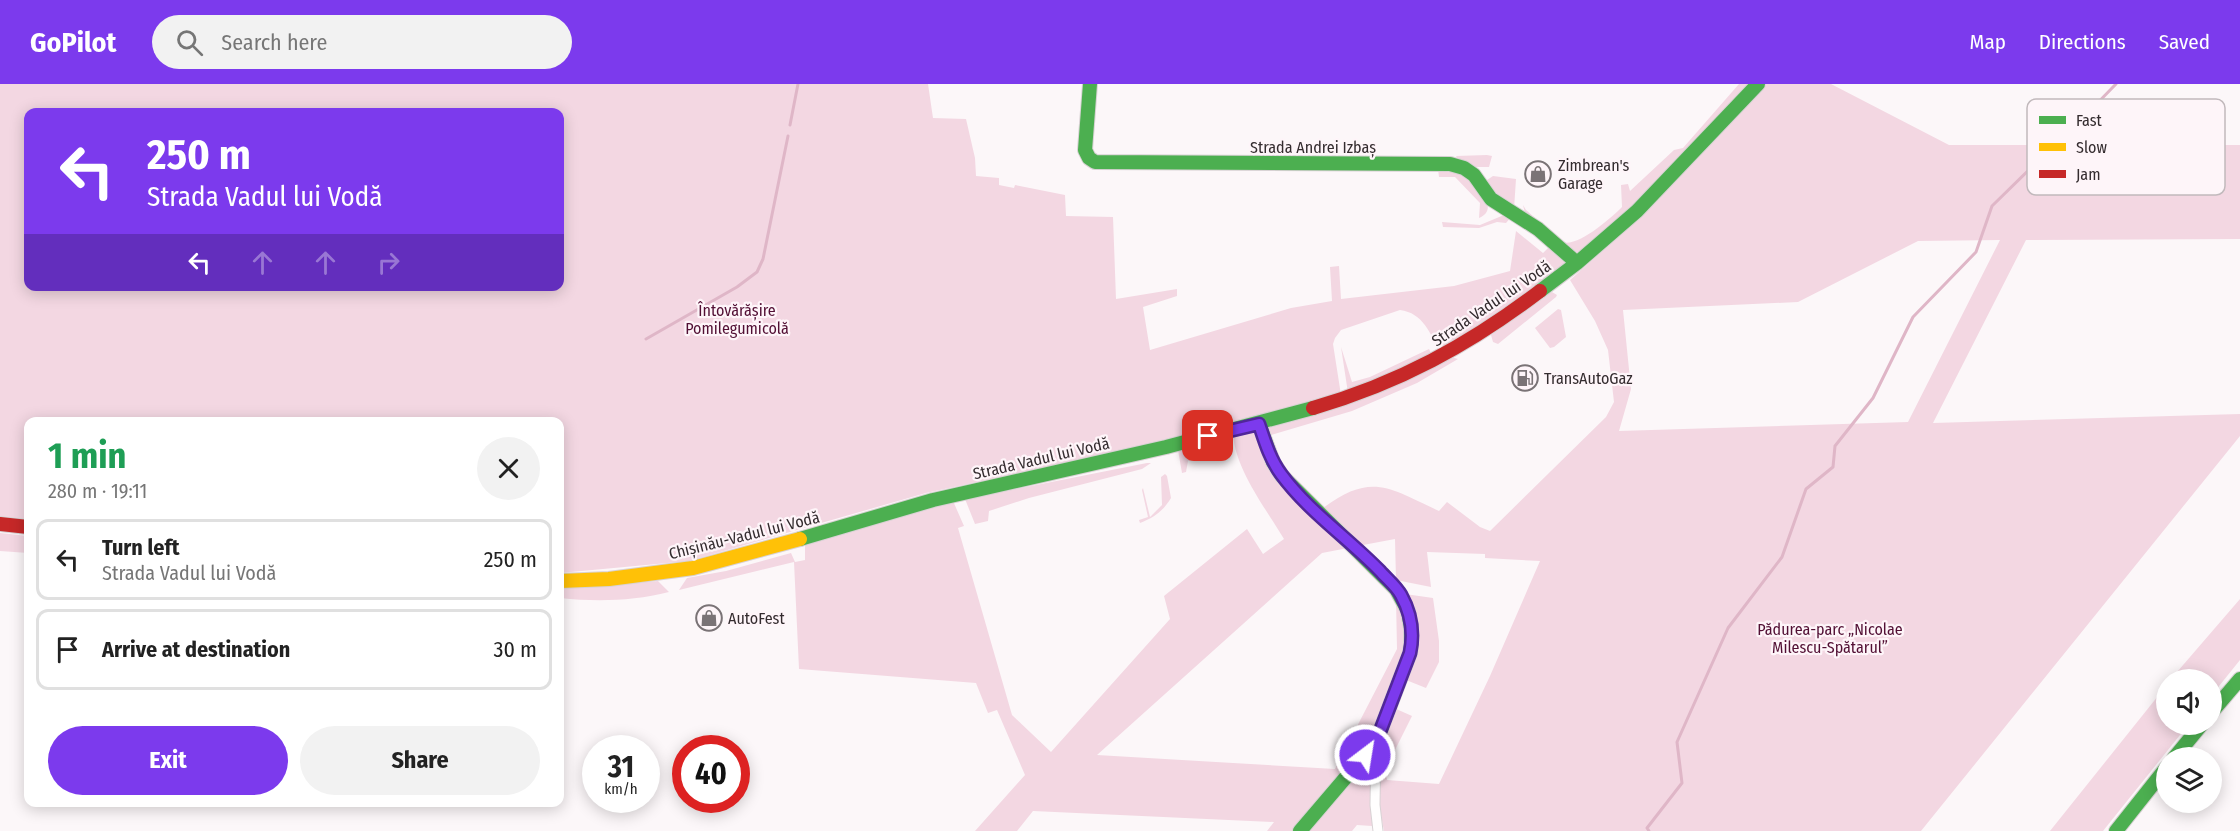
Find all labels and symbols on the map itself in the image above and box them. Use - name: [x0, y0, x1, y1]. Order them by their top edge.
- legend: [2027, 99, 2225, 195]
- text: Fast: [2076, 111, 2103, 130]
- street label: Strada Andrei Izbaș: [1250, 138, 1376, 158]
- text: Slow: [2076, 138, 2107, 157]
- place label: Zimbrean's Garage: [1558, 156, 1629, 193]
- shop icon: Zimbrean's Garage: [1523, 159, 1553, 189]
- text: Jam: [2076, 165, 2101, 184]
- street label: Strada Vadul lui Vodă: [1428, 256, 1555, 350]
- park label: Întovărășire Pomilegumicolă: [685, 301, 789, 338]
- fuel station icon: TransAutoGaz: [1510, 363, 1540, 393]
- place label: TransAutoGaz: [1544, 369, 1633, 388]
- pin: [1182, 410, 1233, 461]
- street label: Strada Vadul lui Vodă: [971, 434, 1111, 483]
- street label: Chișinău-Vadul lui Vodă: [667, 508, 822, 564]
- shop icon: AutoFest: [694, 603, 724, 633]
- place label: AutoFest: [728, 609, 785, 628]
- park label: Pădurea-parc „Nicolae Milescu-Spătarul”: [1757, 620, 1903, 657]
- position arrow: [1333, 723, 1397, 787]
- speed limit sign: 40: [672, 735, 750, 813]

